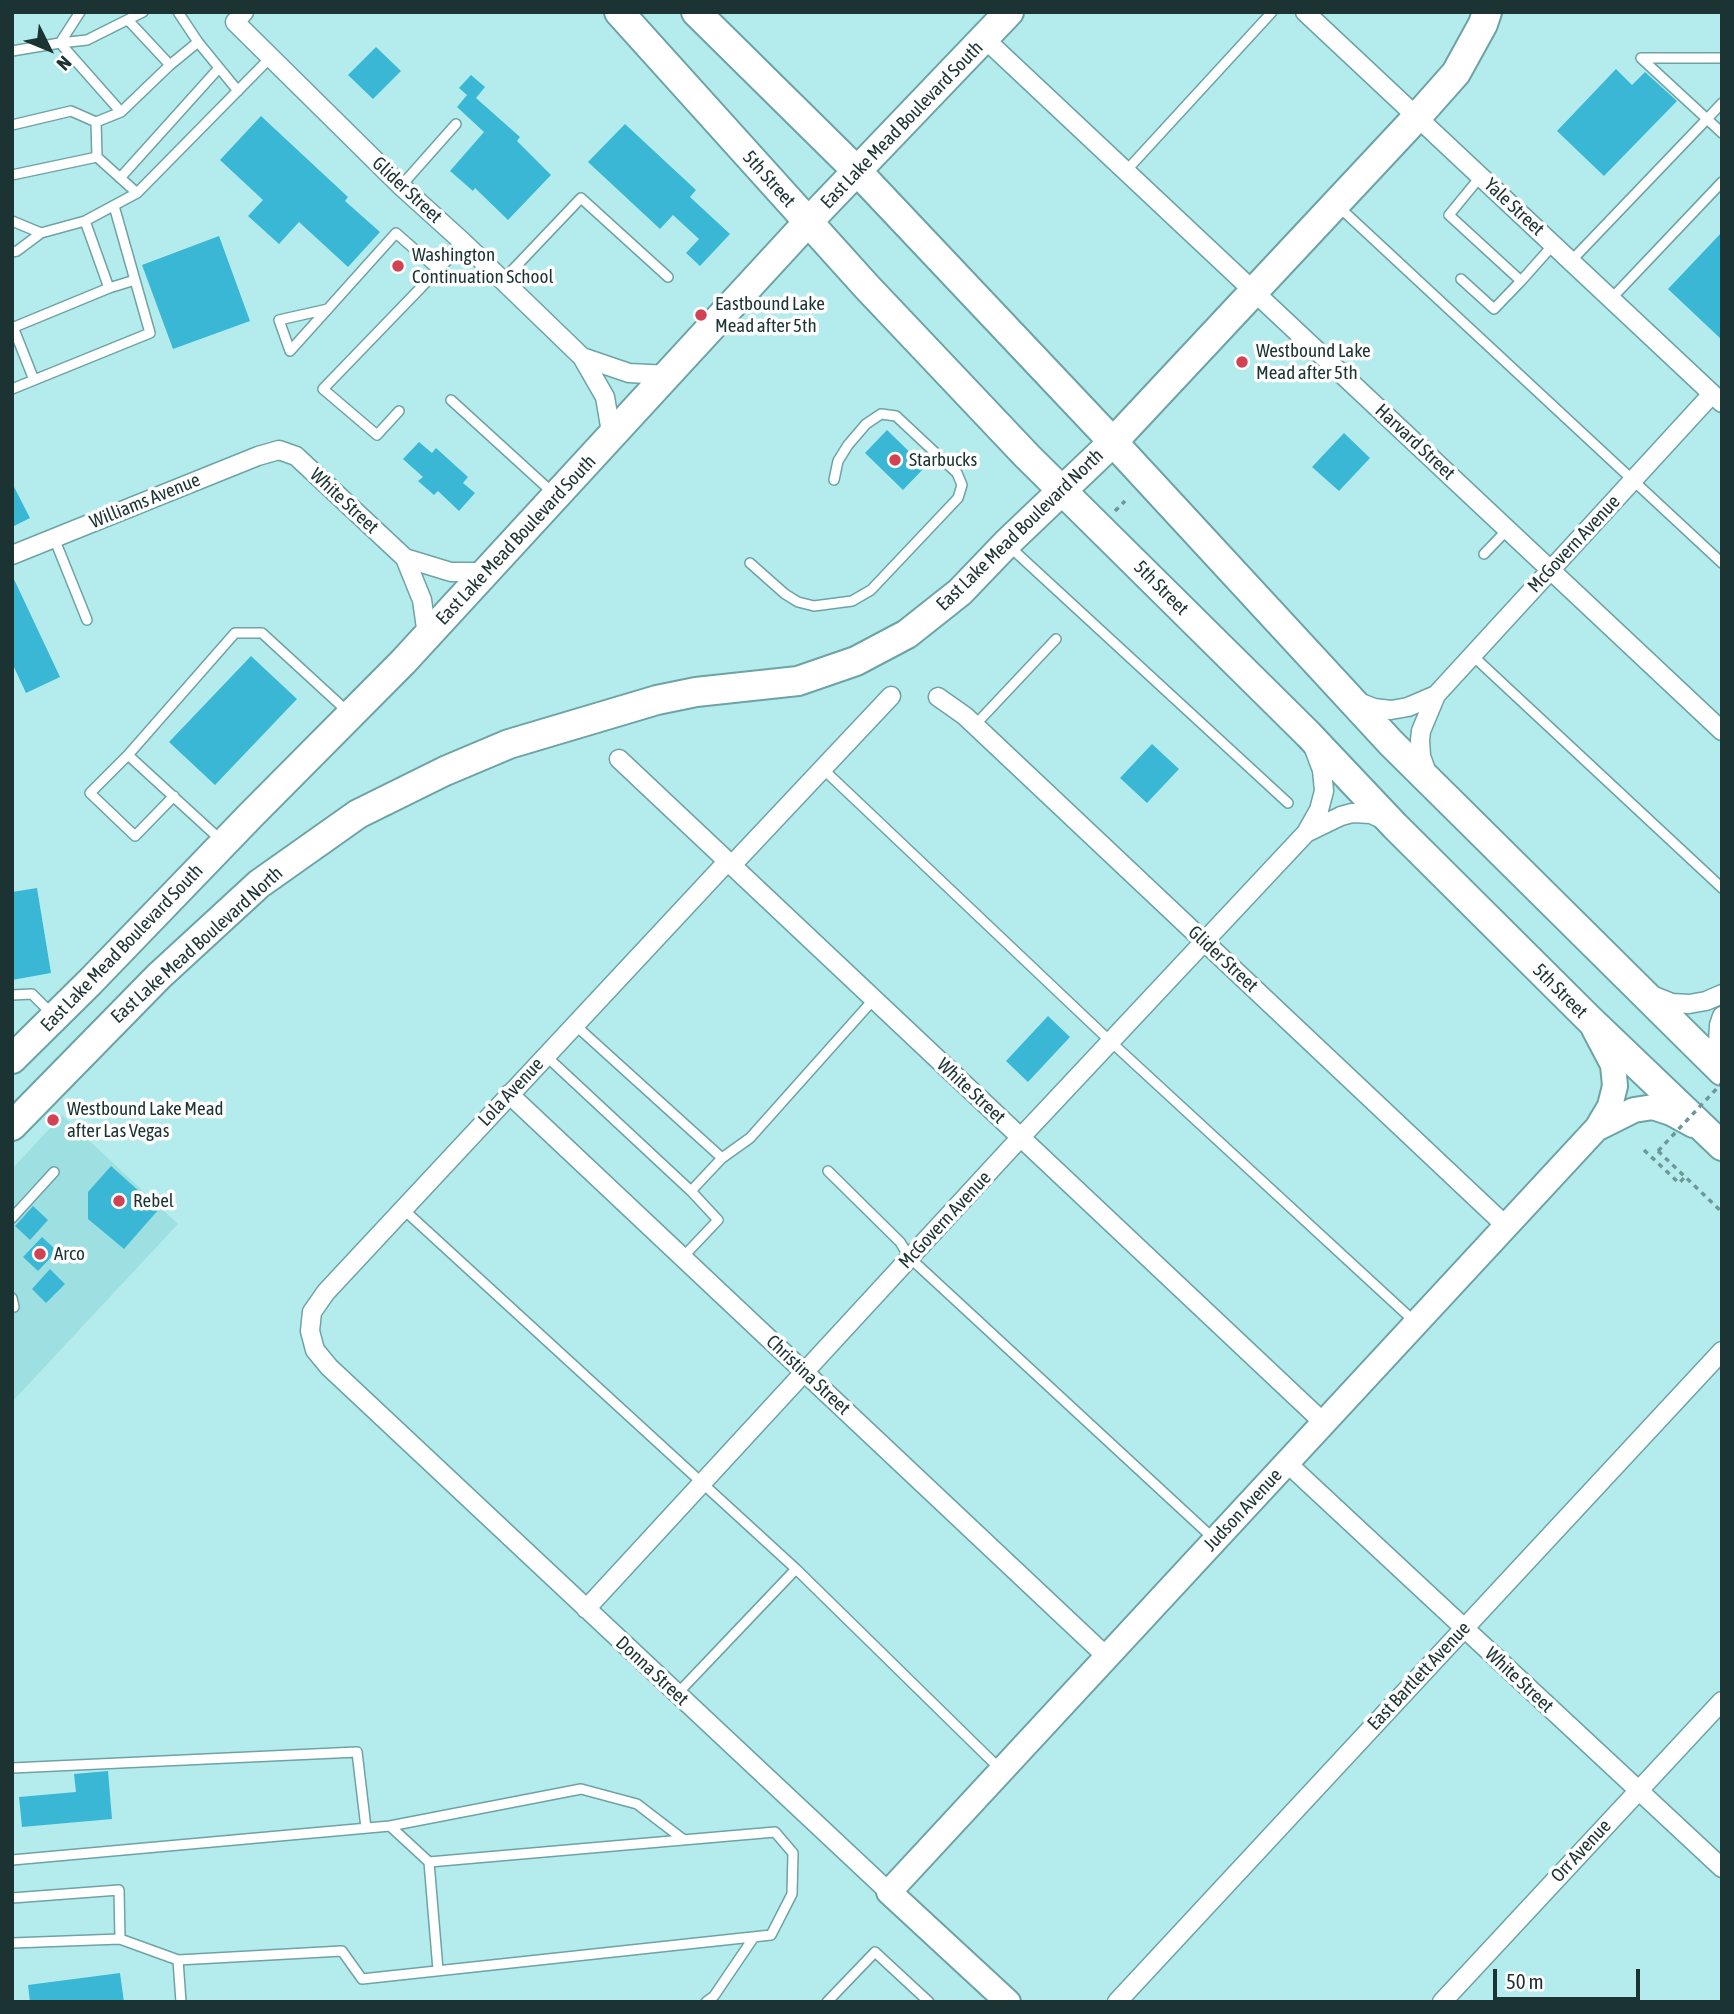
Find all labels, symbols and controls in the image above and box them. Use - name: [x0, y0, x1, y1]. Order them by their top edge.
- north arrow: [14, 14, 84, 84]
- street label: East Lake Mead Boulevard South: [816, 37, 988, 213]
- text: N: [52, 52, 76, 75]
- street label: 5th Street: [738, 146, 800, 212]
- street label: Glider Street: [367, 152, 447, 228]
- street label: Yale Street: [1479, 173, 1549, 241]
- place label: Washington Continuation School: [412, 244, 553, 288]
- marker: Washington Continuation School: [390, 258, 406, 274]
- place label: Eastbound Lake Mead after 5th: [715, 293, 825, 337]
- marker: Eastbound Lake Mead after 5th: [693, 307, 709, 323]
- place label: Westbound Lake Mead after 5th: [1256, 340, 1371, 384]
- marker: Westbound Lake Mead after 5th: [1234, 354, 1250, 370]
- street label: Harvard Street: [1370, 399, 1460, 485]
- street label: East Lake Mead Boulevard North: [932, 444, 1108, 616]
- place label: Starbucks: [909, 449, 977, 471]
- street label: East Lake Mead Boulevard South: [431, 450, 601, 630]
- marker: Starbucks: [887, 452, 903, 468]
- street label: White Street: [305, 463, 383, 539]
- street label: Williams Avenue: [86, 469, 204, 533]
- street label: McGovern Avenue: [1523, 491, 1625, 597]
- street label: 5th Street: [1129, 556, 1193, 620]
- street label: East Lake Mead Boulevard South: [36, 860, 208, 1036]
- street label: East Lake Mead Boulevard North: [106, 862, 288, 1028]
- street label: Glider Street: [1183, 921, 1263, 997]
- street label: 5th Street: [1528, 959, 1592, 1023]
- street label: Lola Avenue: [474, 1053, 548, 1131]
- street label: White Street: [932, 1053, 1010, 1129]
- place label: Westbound Lake Mead after Las Vegas: [67, 1098, 224, 1142]
- marker: Westbound Lake Mead after Las Vegas: [45, 1112, 61, 1128]
- street label: McGovern Avenue: [894, 1167, 996, 1273]
- place label: Rebel: [133, 1190, 174, 1212]
- marker: Rebel: [111, 1193, 127, 1209]
- place label: Arco: [54, 1243, 85, 1265]
- marker: Arco: [32, 1246, 48, 1262]
- street label: Christina Street: [761, 1330, 855, 1420]
- street label: Judson Avenue: [1199, 1464, 1287, 1556]
- street label: East Bartlett Avenue: [1363, 1617, 1475, 1735]
- street label: Donna Street: [611, 1632, 693, 1710]
- street label: White Street: [1480, 1642, 1558, 1718]
- street label: Orr Avenue: [1546, 1815, 1616, 1887]
- scale bar: [1496, 1954, 1643, 1998]
- text: 50 m: [1506, 1969, 1544, 1993]

